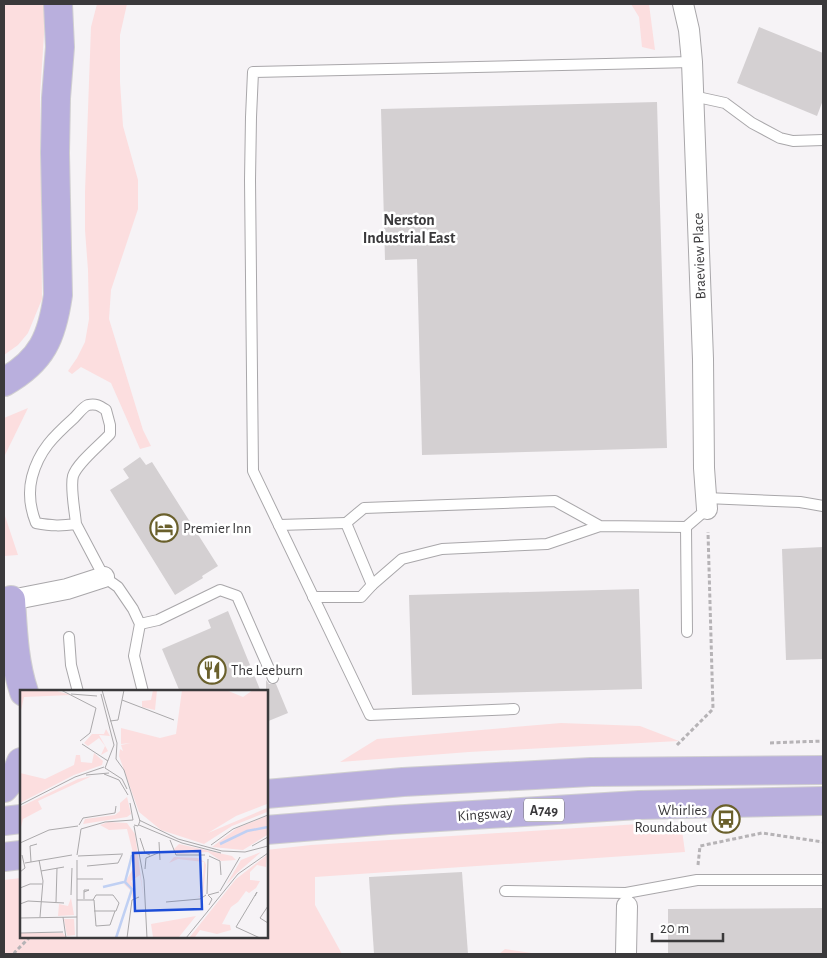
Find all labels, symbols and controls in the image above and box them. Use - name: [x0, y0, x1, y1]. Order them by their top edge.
- district label: Nerston Industrial East: [363, 212, 456, 246]
- street label: Braeview Place: [690, 212, 709, 300]
- hotel icon: Premier Inn: [149, 513, 179, 543]
- place label: Premier Inn: [183, 521, 251, 536]
- restaurant icon: The Leeburn: [197, 655, 227, 685]
- place label: The Leeburn: [231, 663, 303, 678]
- inset map: [20, 690, 268, 938]
- road number: A749: [524, 798, 564, 822]
- place label: Whirlies Roundabout: [634, 803, 707, 835]
- bus stop icon: Whirlies Roundabout: [711, 804, 741, 834]
- street label: Kingsway: [457, 805, 514, 824]
- scale bar: [652, 910, 723, 942]
- text: 20 m: [660, 921, 689, 936]

